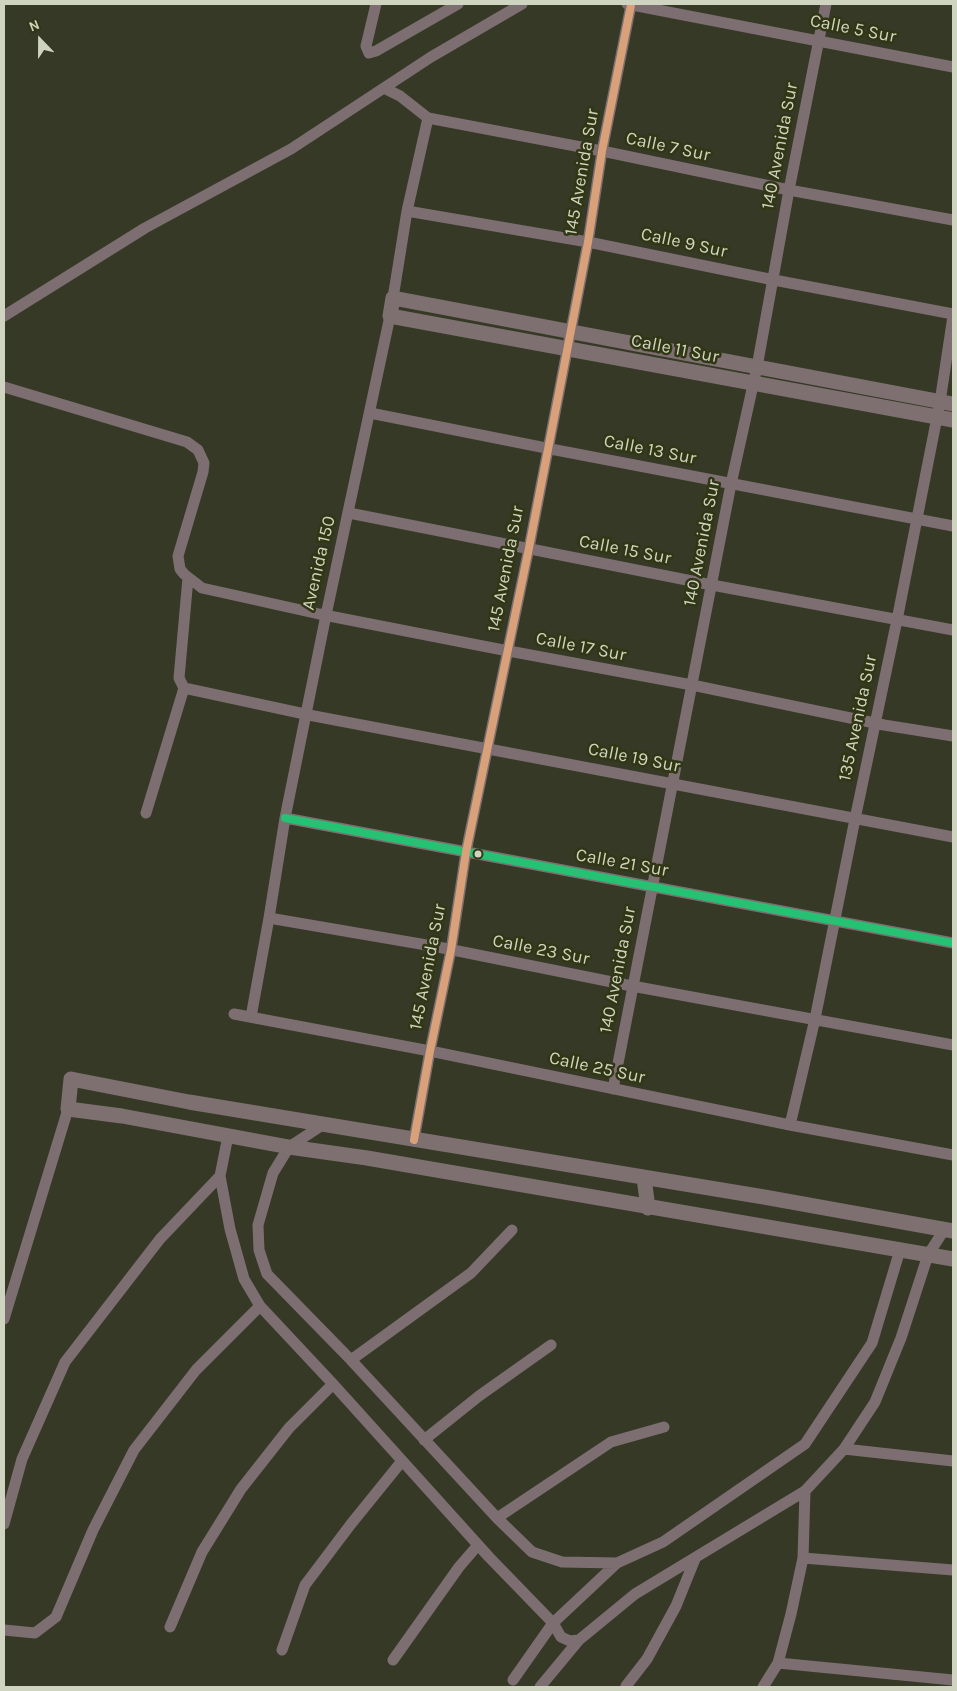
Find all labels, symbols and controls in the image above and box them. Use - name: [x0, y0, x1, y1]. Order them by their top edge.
- street label: Calle 5 Sur: [808, 10, 898, 48]
- north arrow: [15, 15, 65, 65]
- text: N: [26, 16, 42, 35]
- street label: 140 Avenida Sur: [757, 81, 803, 211]
- street label: 145 Avenida Sur: [560, 107, 604, 237]
- street label: Calle 7 Sur: [624, 128, 712, 166]
- street label: Calle 9 Sur: [639, 223, 729, 263]
- street label: Calle 11 Sur: [629, 330, 721, 368]
- street label: Calle 13 Sur: [602, 430, 698, 470]
- street label: 140 Avenida Sur: [679, 478, 725, 608]
- street label: 145 Avenida Sur: [483, 504, 529, 634]
- street label: Avenida 150: [298, 514, 340, 612]
- street label: Calle 15 Sur: [577, 531, 673, 569]
- street label: Calle 17 Sur: [534, 628, 628, 666]
- street label: 135 Avenida Sur: [834, 653, 882, 783]
- street label: Calle 19 Sur: [586, 738, 682, 778]
- street label: Calle 21 Sur: [574, 844, 670, 882]
- unlabelled marker: [473, 849, 483, 859]
- street label: 145 Avenida Sur: [405, 902, 451, 1032]
- street label: 140 Avenida Sur: [595, 905, 641, 1035]
- street label: Calle 23 Sur: [491, 930, 591, 970]
- street label: Calle 25 Sur: [547, 1047, 647, 1089]

